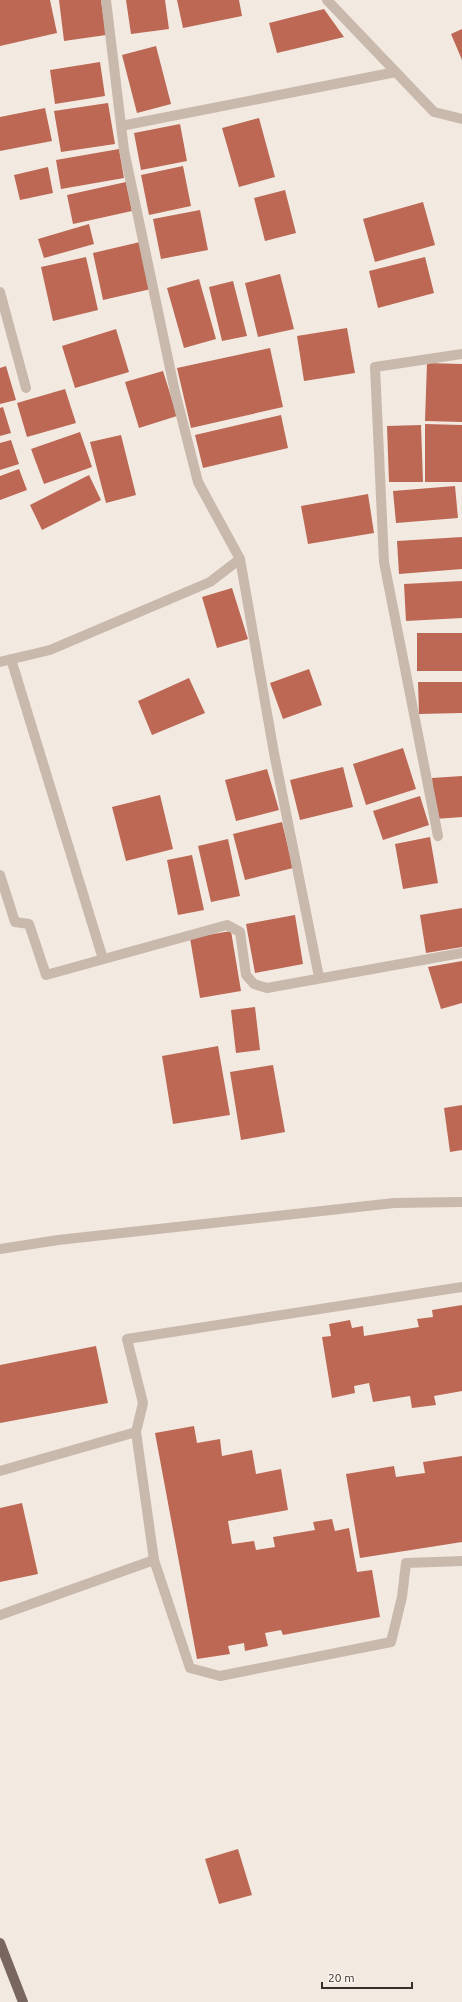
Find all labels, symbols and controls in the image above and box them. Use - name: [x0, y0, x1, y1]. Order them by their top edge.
- scale bar: [322, 1964, 412, 1990]
- text: 20 m: [328, 1971, 355, 1984]

